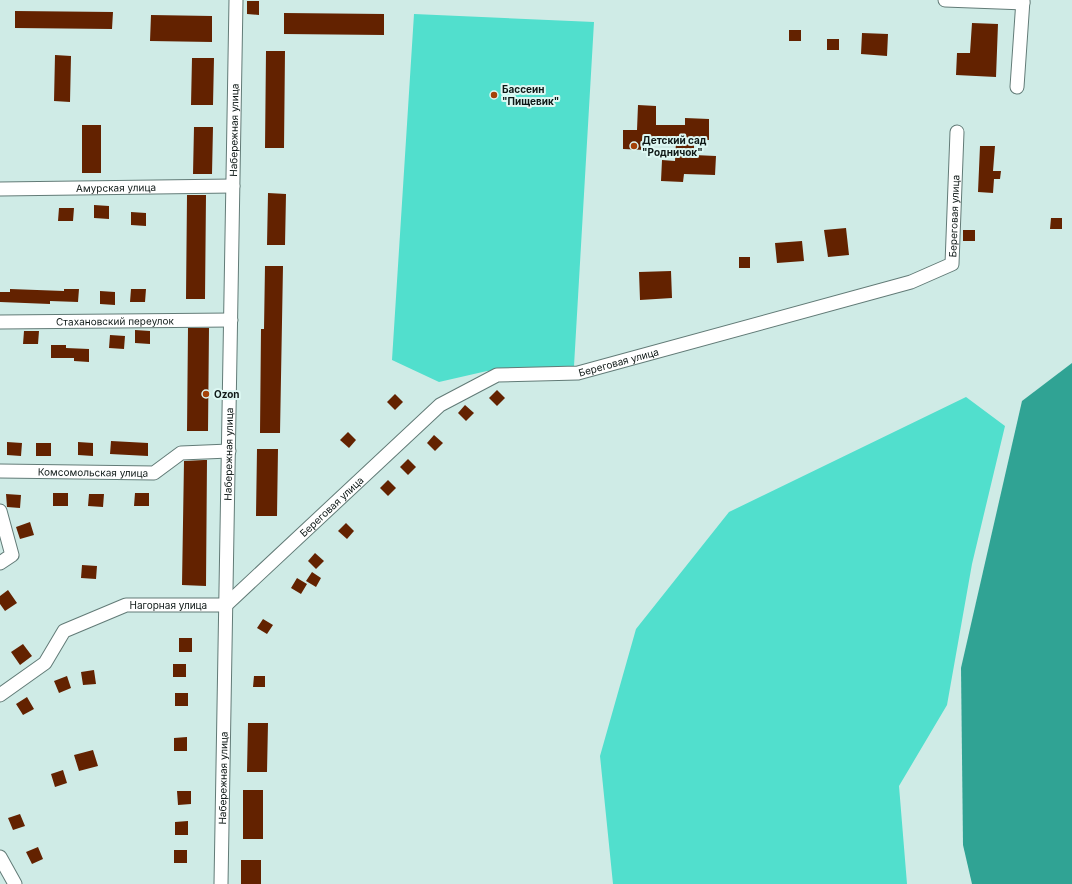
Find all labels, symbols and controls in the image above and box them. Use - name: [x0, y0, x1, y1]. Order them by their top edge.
- street label: Набережная улица: [227, 83, 241, 177]
- place label: Бассеин "Пищевик": [502, 83, 559, 107]
- marker: Бассеин "Пищевик": [489, 90, 499, 100]
- place label: Детский сад "Родничок": [642, 134, 707, 158]
- marker: Детский сад "Родничок": [629, 141, 639, 151]
- street label: Береговая улица: [946, 175, 961, 258]
- street label: Амурская улица: [76, 181, 156, 194]
- street label: Стахановский переулок: [56, 314, 175, 328]
- street label: Береговая улица: [577, 345, 660, 379]
- place label: Ozon: [214, 388, 240, 400]
- marker: Ozon: [201, 389, 211, 399]
- street label: Набережная улица: [222, 407, 235, 501]
- street label: Комсомольская улица: [38, 465, 148, 479]
- street label: Береговая улица: [297, 474, 366, 539]
- street label: Нагорная улица: [129, 599, 207, 611]
- street label: Набережная улица: [216, 731, 230, 825]

